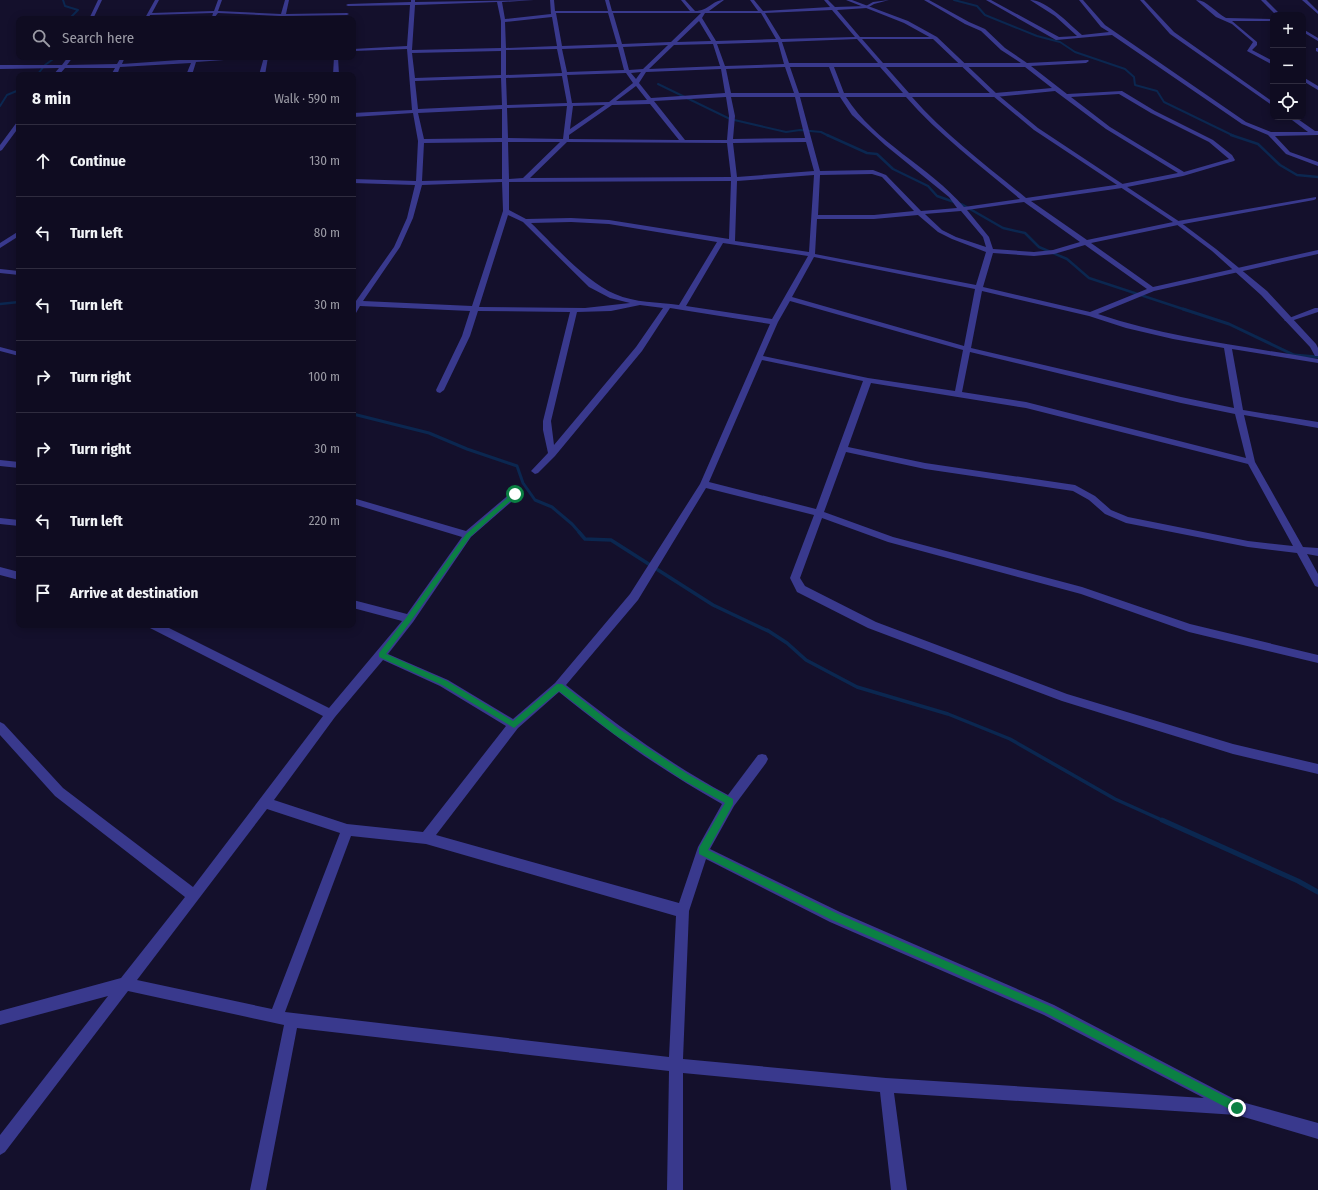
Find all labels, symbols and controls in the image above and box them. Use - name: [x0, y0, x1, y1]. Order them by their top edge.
- map controls: [1270, 12, 1306, 120]
- button: +: [1270, 12, 1306, 48]
- search box: [16, 16, 356, 60]
- icon: search: [30, 27, 52, 49]
- text: Search here: [62, 29, 134, 47]
- button: −: [1270, 48, 1306, 84]
- button: locate: [1270, 84, 1306, 120]
- text: 8 min: [32, 88, 71, 109]
- text: Walk · 590 m: [274, 91, 340, 106]
- icon: ahead: [32, 150, 54, 172]
- text: Continue: [70, 152, 126, 170]
- text: 130 m: [309, 153, 340, 168]
- icon: left: [32, 222, 54, 244]
- text: Turn left: [70, 224, 123, 242]
- text: 80 m: [314, 225, 340, 240]
- icon: left: [32, 294, 54, 316]
- text: Turn left: [70, 296, 123, 314]
- text: 30 m: [314, 297, 340, 312]
- icon: right: [32, 366, 54, 388]
- text: Turn right: [70, 368, 131, 386]
- text: 100 m: [308, 369, 340, 384]
- icon: right: [32, 438, 54, 460]
- text: Turn right: [70, 440, 131, 458]
- text: 30 m: [314, 441, 340, 456]
- route start: [506, 485, 524, 503]
- icon: left: [32, 510, 54, 532]
- text: Turn left: [70, 512, 123, 530]
- text: 220 m: [309, 513, 340, 528]
- icon: arrive: [32, 582, 54, 604]
- text: Arrive at destination: [70, 584, 198, 602]
- route end: [1228, 1099, 1246, 1117]

